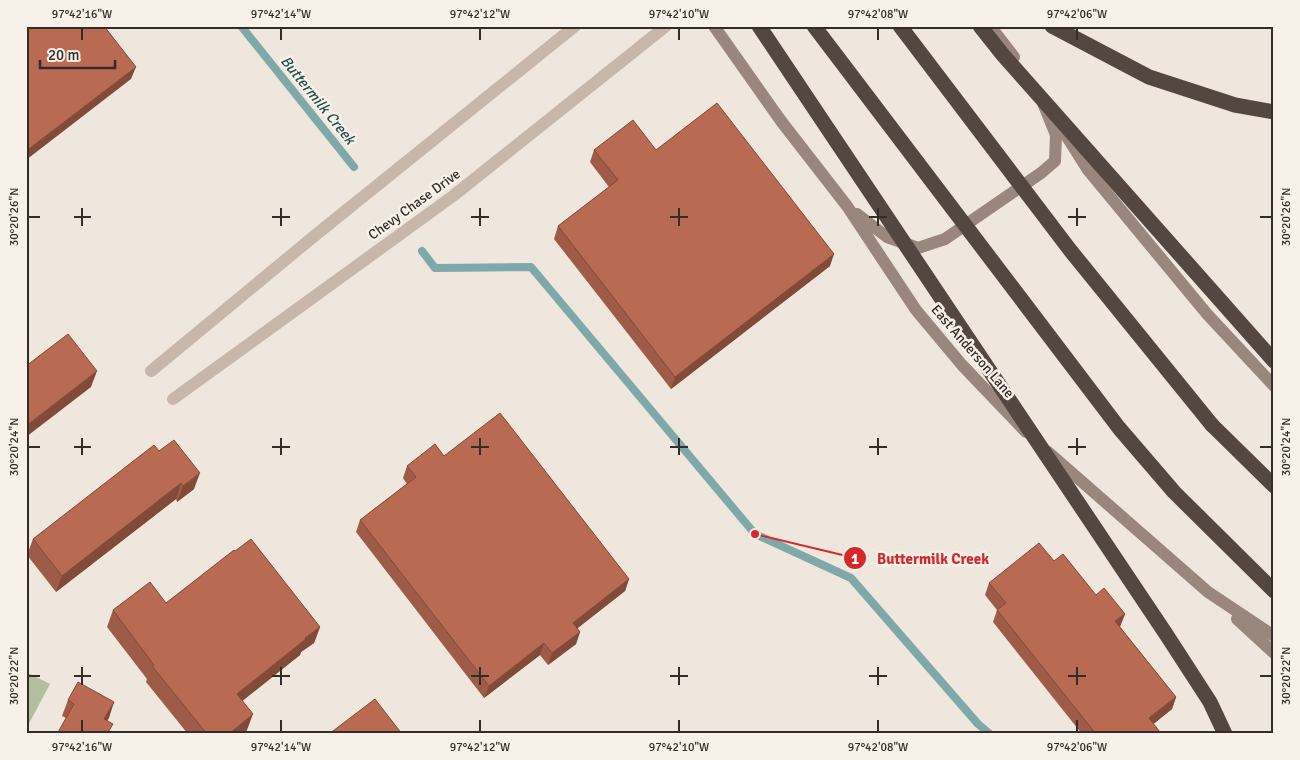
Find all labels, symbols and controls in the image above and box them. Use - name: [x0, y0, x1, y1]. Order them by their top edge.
- text: 97°42'16"W: [52, 7, 112, 22]
- text: 97°42'14"W: [251, 7, 311, 22]
- text: 97°42'12"W: [450, 7, 510, 22]
- text: 97°42'10"W: [649, 7, 709, 22]
- text: 97°42'08"W: [848, 7, 908, 22]
- text: 97°42'06"W: [1047, 7, 1107, 22]
- scale bar: [40, 38, 115, 70]
- text: 20 m: [48, 46, 79, 64]
- water label: Buttermilk Creek: [277, 52, 360, 149]
- street label: Chevy Chase Drive: [365, 165, 464, 243]
- text: 30°20'26"N: [7, 188, 22, 246]
- text: 30°20'26"N: [1279, 188, 1294, 246]
- street label: East Anderson Lane: [928, 301, 1018, 401]
- text: 30°20'24"N: [7, 418, 22, 476]
- text: 30°20'24"N: [1279, 418, 1294, 476]
- callout: Buttermilk Creek: [842, 543, 999, 573]
- text: 1: [851, 550, 859, 568]
- text: Buttermilk Creek: [877, 550, 989, 568]
- text: 30°20'22"N: [7, 647, 22, 705]
- text: 30°20'22"N: [1279, 647, 1294, 705]
- text: 97°42'16"W: [52, 740, 112, 755]
- text: 97°42'14"W: [251, 740, 311, 755]
- text: 97°42'12"W: [450, 740, 510, 755]
- text: 97°42'10"W: [649, 740, 709, 755]
- text: 97°42'08"W: [848, 740, 908, 755]
- text: 97°42'06"W: [1047, 740, 1107, 755]

